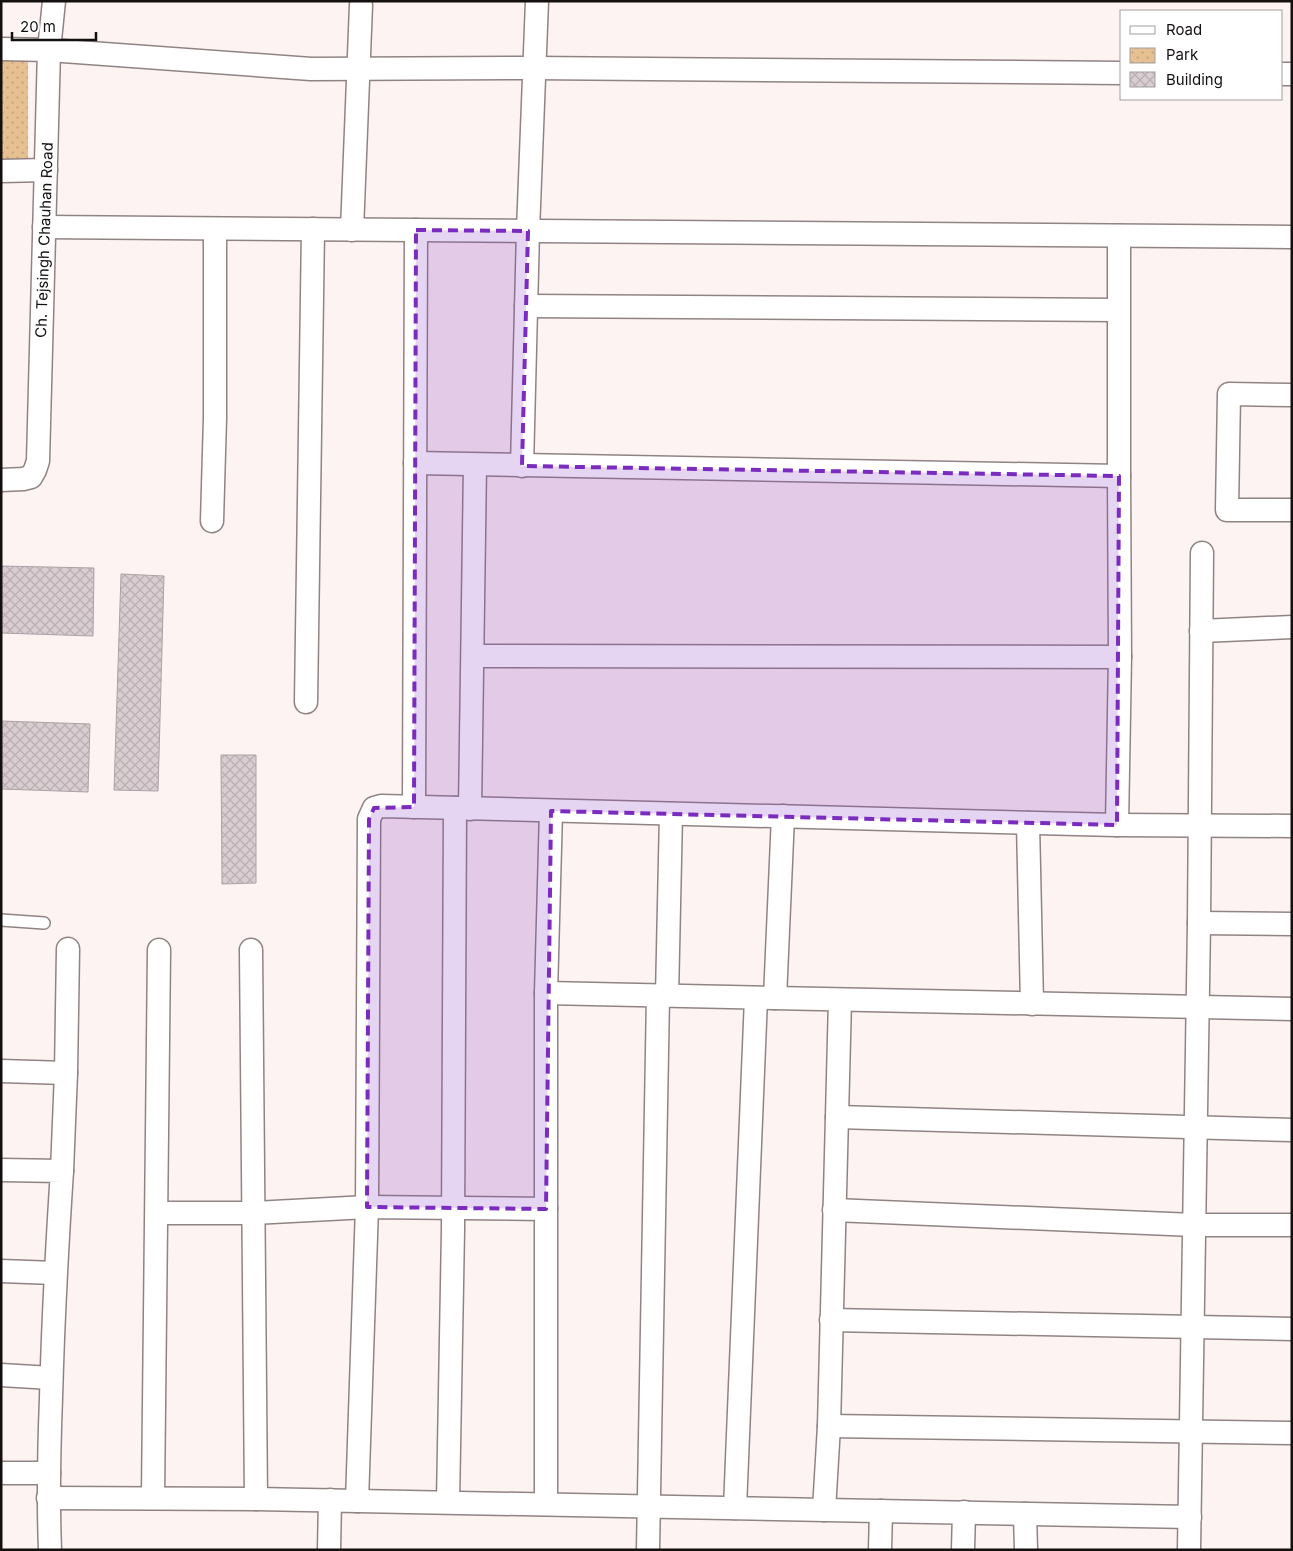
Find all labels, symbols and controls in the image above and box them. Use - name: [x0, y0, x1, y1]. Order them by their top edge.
- scale bar: [12, 10, 96, 42]
- legend: [1120, 10, 1283, 100]
- text: 20 m: [20, 17, 56, 36]
- text: Road: [1166, 20, 1202, 39]
- text: Park: [1166, 45, 1199, 64]
- text: Building: [1166, 70, 1223, 89]
- street label: Ch. Tejsingh Chauhan Road: [31, 142, 57, 338]

